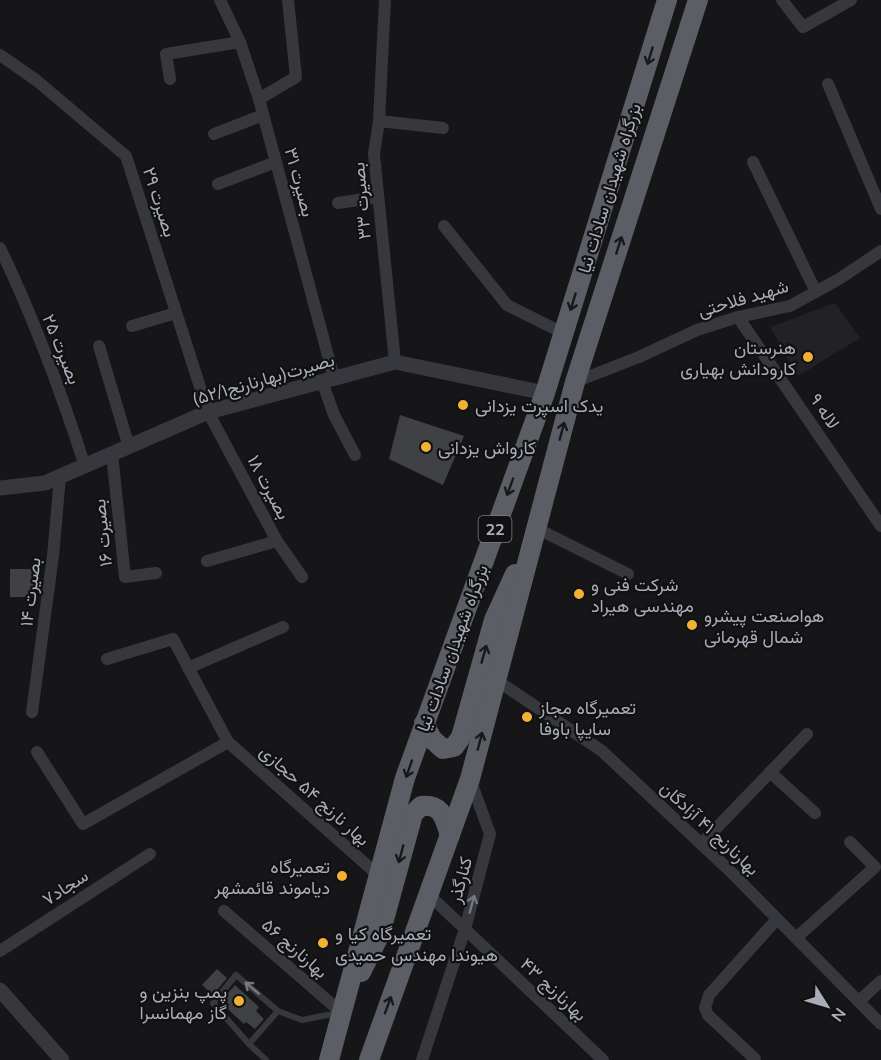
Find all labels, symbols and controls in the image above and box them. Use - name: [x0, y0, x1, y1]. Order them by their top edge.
- one-way arrow: [644, 46, 655, 65]
- street label: بزرگراه شهیدان سادات نیا: [572, 100, 646, 276]
- street label: بصیرت ۳۱: [280, 145, 320, 219]
- street label: بصیرت ۳۳: [346, 161, 376, 241]
- street label: بصیرت ۲۹: [138, 164, 182, 240]
- one-way arrow: [615, 236, 626, 255]
- street label: شهید فلاحتی: [695, 274, 791, 322]
- one-way arrow: [567, 292, 578, 311]
- street label: بصیرت ۲۵: [37, 310, 87, 388]
- place label: هنرستان کارودانش بهیاری: [680, 336, 796, 380]
- street label: بصیرت(بهارنارنج۵۲/۱): [189, 348, 337, 411]
- marker: هنرستان کارودانش بهیاری: [801, 350, 815, 364]
- street label: لاله ۹: [805, 389, 845, 433]
- place label: یدک اسپرت یزدانی: [475, 394, 603, 418]
- marker: یدک اسپرت یزدانی: [456, 398, 470, 412]
- one-way arrow: [557, 422, 568, 441]
- place label: کارواش یزدانی: [438, 436, 536, 459]
- marker: کارواش یزدانی: [419, 440, 433, 454]
- street label: بصیرت ۱۸: [242, 451, 296, 523]
- one-way arrow: [504, 477, 515, 496]
- street label: بصیرت ۱۶: [87, 498, 117, 568]
- road number: 22: [478, 516, 512, 542]
- street label: بصیرت ۱۴: [14, 556, 46, 628]
- street label: بزرگراه شهیدان سادات نیا: [411, 561, 493, 735]
- place label: شرکت فنی و مهندسی هیراد: [591, 573, 694, 617]
- marker: شرکت فنی و مهندسی هیراد: [572, 587, 586, 601]
- place label: هواصنعت پیشرو شمال قهرمانی: [704, 604, 824, 648]
- marker: هواصنعت پیشرو شمال قهرمانی: [685, 618, 699, 632]
- one-way arrow: [479, 644, 490, 663]
- place label: تعمیرگاه مجاز سایپا باوفا: [538, 696, 636, 741]
- marker: تعمیرگاه مجاز سایپا باوفا: [520, 710, 534, 724]
- one-way arrow: [475, 732, 486, 751]
- street label: بهار نارنج ۵۴ حجازی: [254, 739, 375, 851]
- one-way arrow: [402, 759, 413, 778]
- street label: بهارنارنج ۴۱ آزادگان: [655, 776, 765, 881]
- one-way arrow: [395, 844, 407, 863]
- street label: کنارگذر: [443, 854, 477, 907]
- place label: تعمیرگاه دیاموند قائمشهر: [213, 855, 330, 899]
- street label: سجاد۷: [38, 864, 92, 910]
- marker: تعمیرگاه دیاموند قائمشهر: [335, 869, 349, 883]
- one-way arrow: [466, 895, 478, 914]
- street label: بهارنارنج ۵۶: [256, 913, 333, 984]
- place label: تعمیرگاه کیا و هیوندا مهندس حمیدی: [335, 922, 498, 966]
- marker: تعمیرگاه کیا و هیوندا مهندس حمیدی: [316, 936, 330, 950]
- street label: بهارنارنج ۴۳: [515, 952, 592, 1026]
- north arrow: [797, 976, 857, 1036]
- place label: پمپ بنزین و گاز مهمانسرا: [139, 980, 227, 1024]
- one-way arrow: [244, 982, 260, 995]
- marker: پمپ بنزین و گاز مهمانسرا: [232, 994, 246, 1008]
- one-way arrow: [384, 996, 395, 1015]
- text: N: [827, 1004, 851, 1026]

